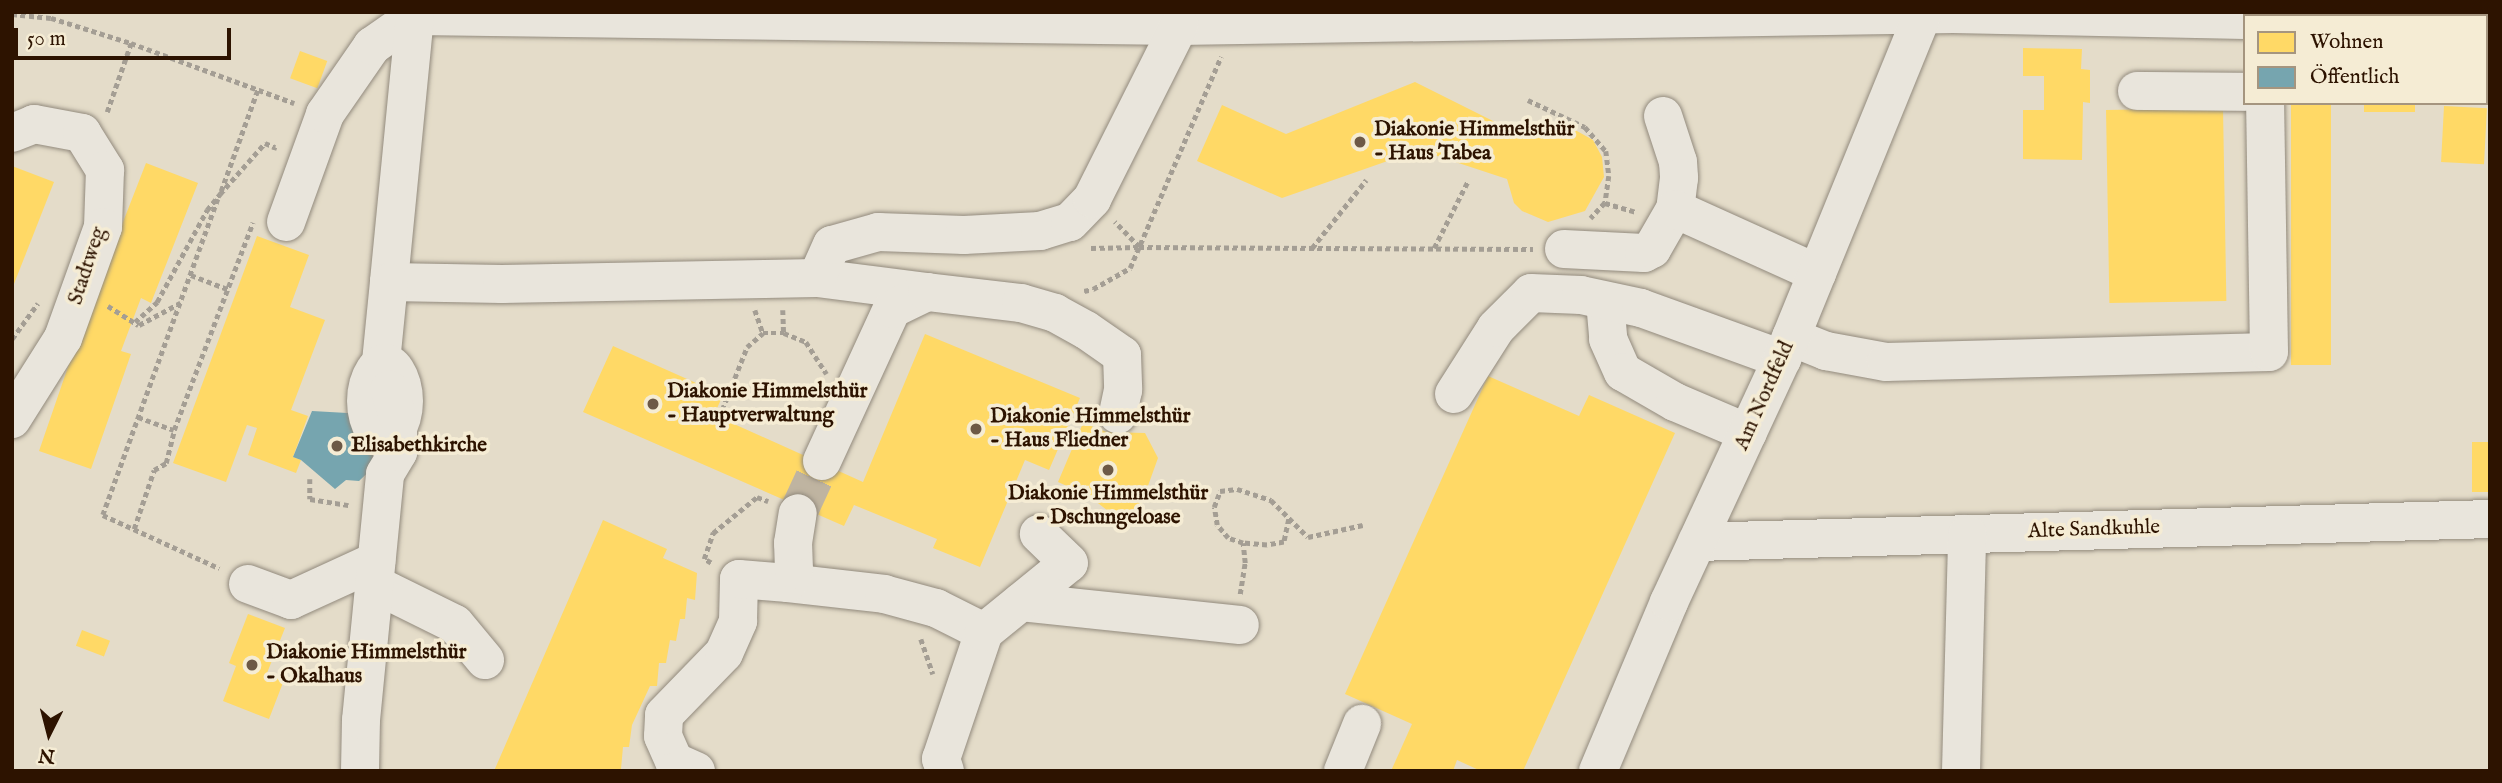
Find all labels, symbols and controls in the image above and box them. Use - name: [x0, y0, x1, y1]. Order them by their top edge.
- scale bar: [18, 14, 234, 58]
- legend: [2243, 14, 2488, 105]
- text: 50 m: [27, 26, 66, 53]
- text: Wohnen: [2310, 29, 2383, 56]
- text: Öffentlich: [2310, 64, 2399, 91]
- place label: Diakonie Himmelsthür - Haus Tabea: [1374, 117, 1574, 167]
- marker: Diakonie Himmelsthür - Haus Tabea: [1352, 134, 1368, 150]
- street label: Stadtweg: [64, 224, 112, 308]
- street label: Am Nordfeld: [1730, 338, 1800, 454]
- place label: Diakonie Himmelsthür - Hauptverwaltung: [667, 379, 867, 429]
- marker: Diakonie Himmelsthür - Hauptverwaltung: [645, 396, 661, 412]
- place label: Diakonie Himmelsthür - Haus Fliedner: [990, 404, 1190, 454]
- marker: Diakonie Himmelsthür - Haus Fliedner: [968, 421, 984, 437]
- place label: Elisabethkirche: [351, 433, 487, 459]
- marker: Elisabethkirche: [329, 438, 345, 454]
- marker: Diakonie Himmelsthür - Dschungeloase: [1100, 462, 1116, 478]
- place label: Diakonie Himmelsthür - Dschungeloase: [1008, 481, 1208, 531]
- street label: Alte Sandkuhle: [2028, 515, 2160, 545]
- place label: Diakonie Himmelsthür - Okalhaus: [266, 640, 466, 690]
- marker: Diakonie Himmelsthür - Okalhaus: [244, 657, 260, 673]
- north arrow: [14, 699, 84, 769]
- text: N: [37, 742, 56, 768]

